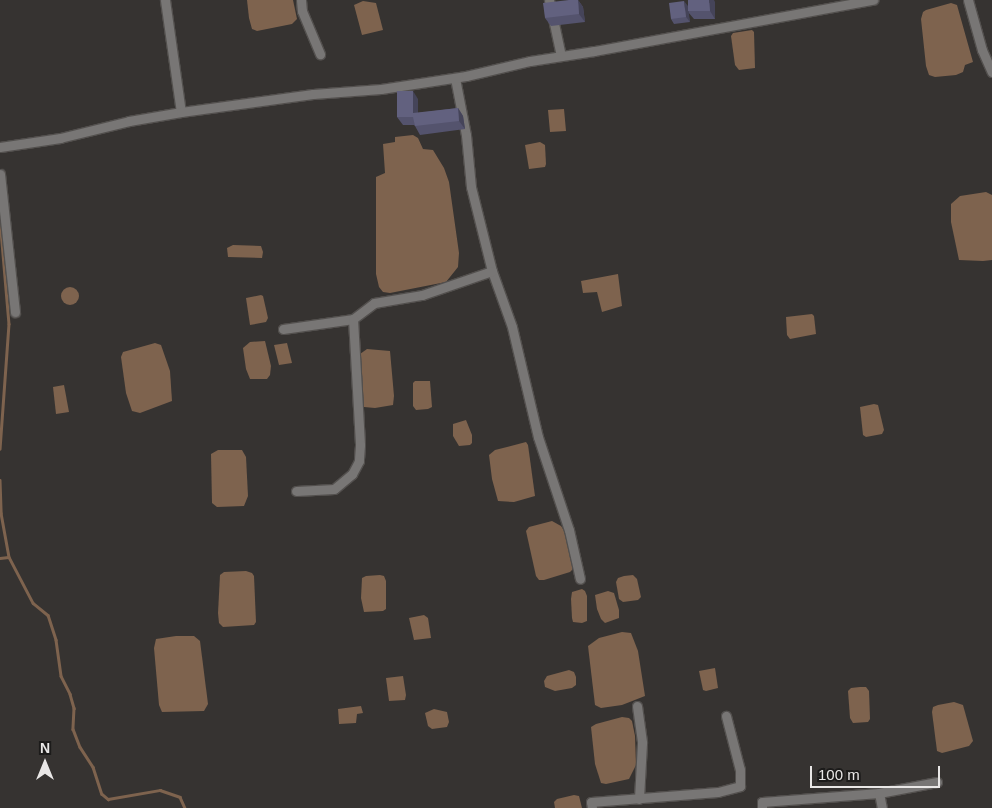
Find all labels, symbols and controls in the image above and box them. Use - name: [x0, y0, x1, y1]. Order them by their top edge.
- north arrow: [20, 738, 70, 788]
- text: N: [40, 740, 50, 756]
- scale bar: [812, 756, 942, 788]
- text: 100 m: [818, 766, 860, 783]

